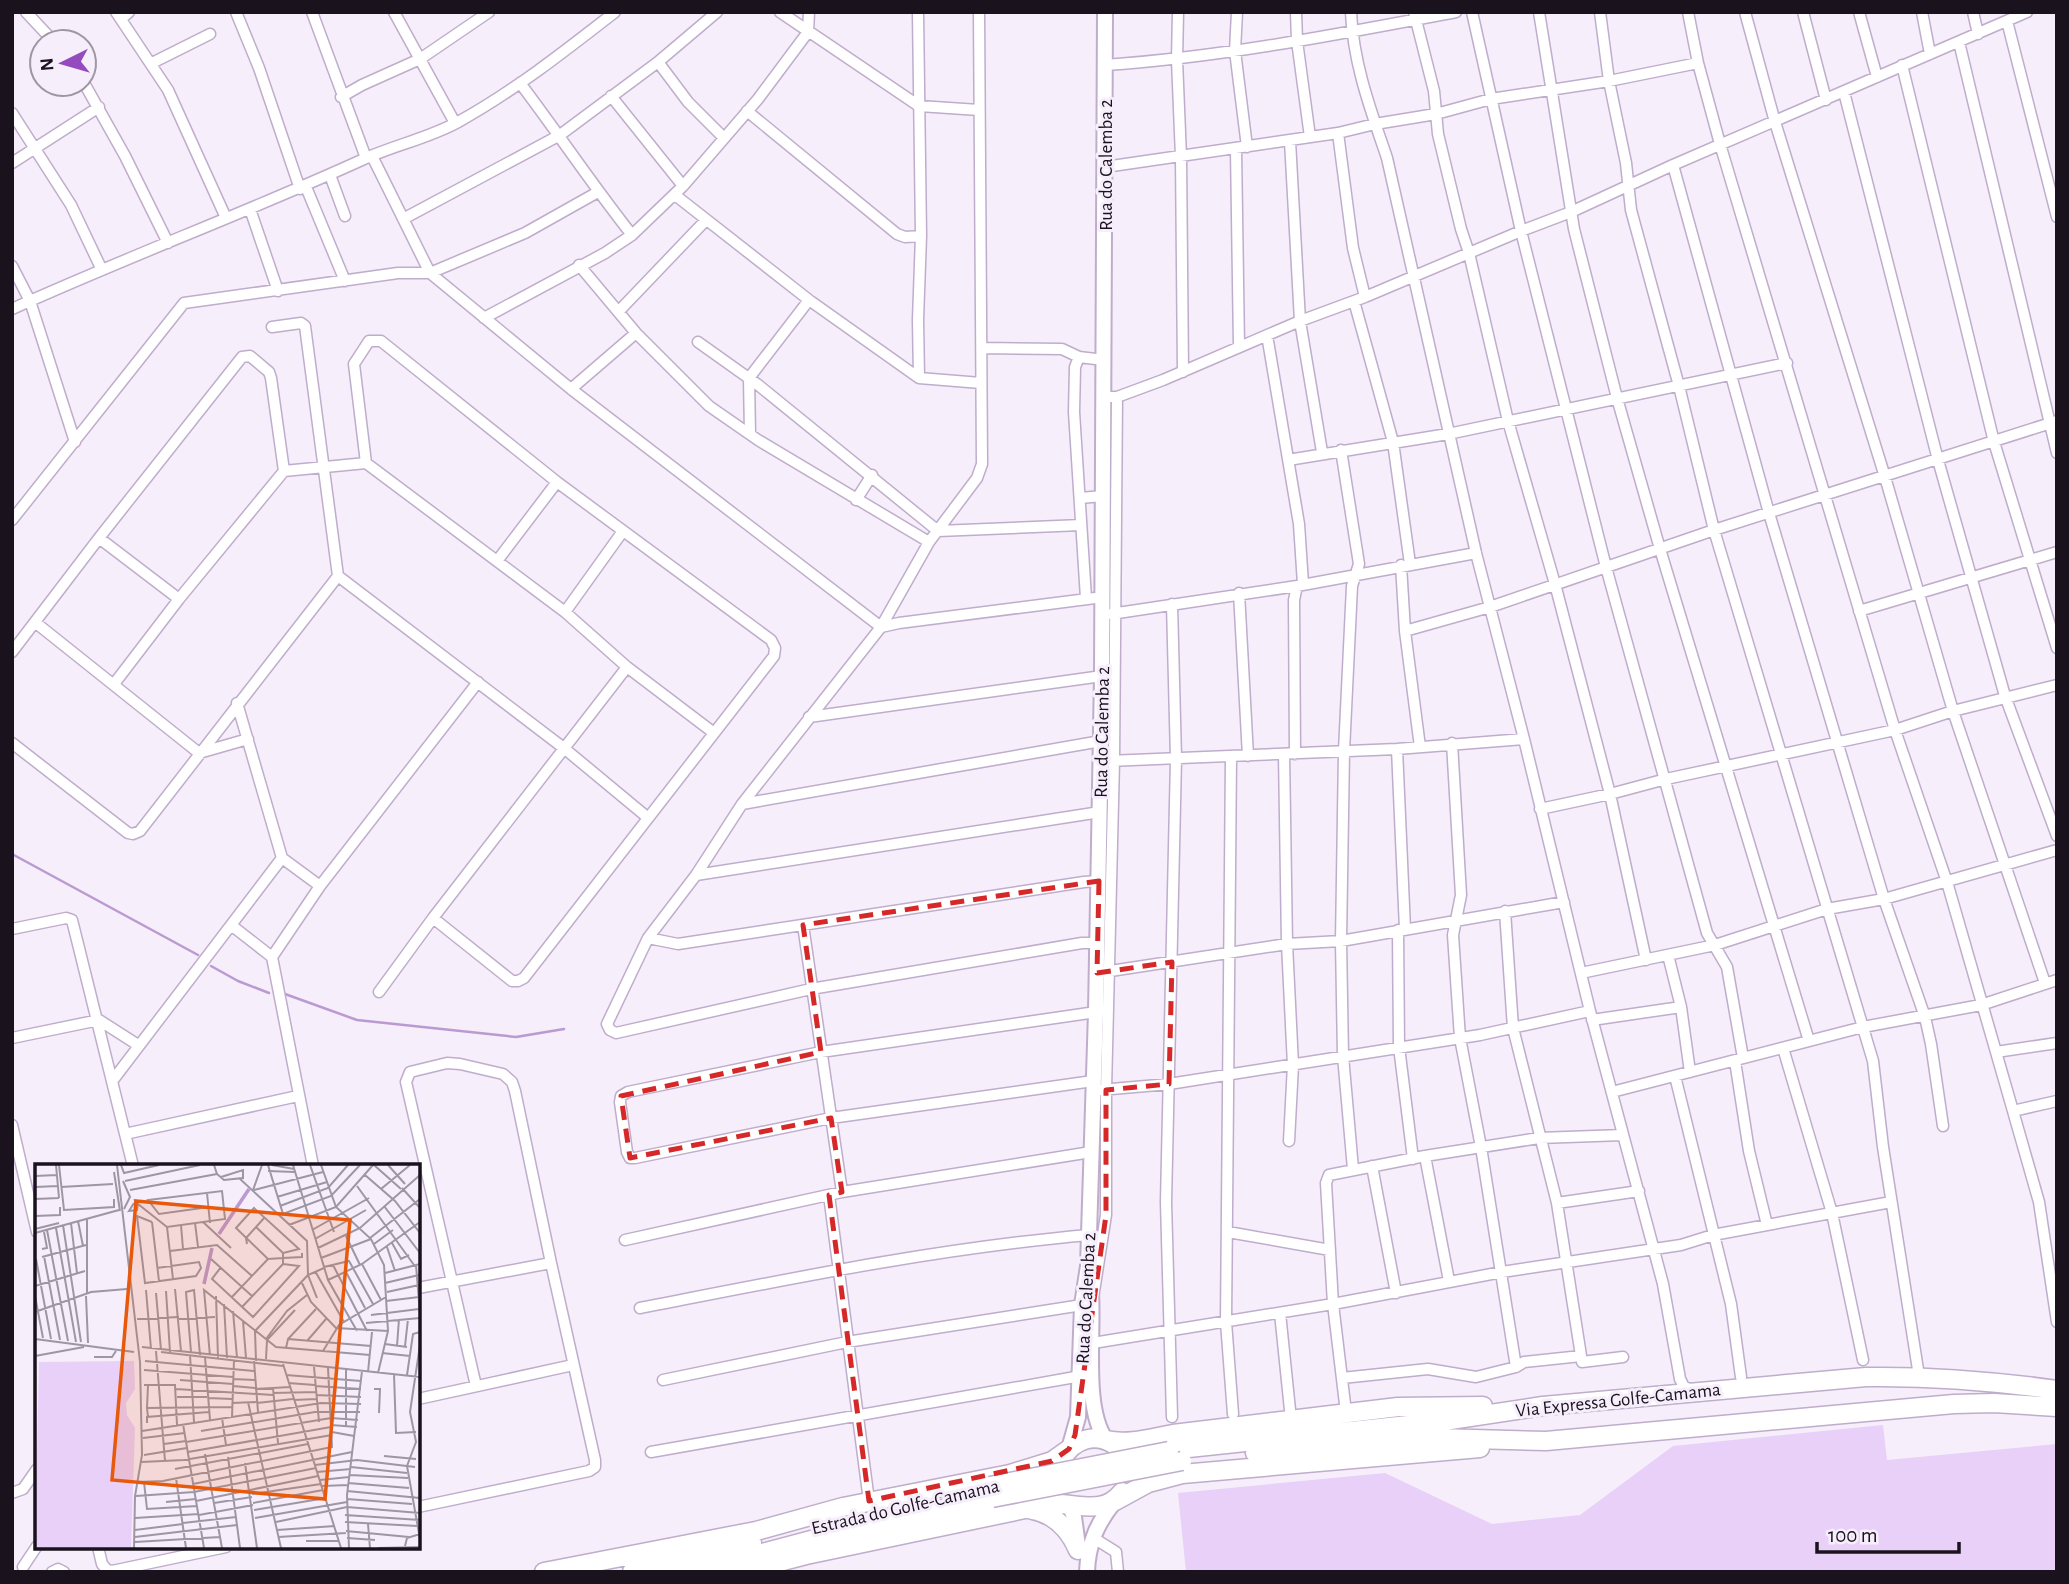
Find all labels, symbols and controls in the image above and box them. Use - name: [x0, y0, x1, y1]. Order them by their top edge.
- north arrow: [28, 28, 98, 98]
- text: N: [38, 57, 58, 72]
- street label: Rua do Calemba 2: [1097, 99, 1116, 231]
- street label: Rua do Calemba 2: [1092, 666, 1113, 798]
- inset map: [35, 1164, 420, 1549]
- street label: Rua do Calemba 2: [1074, 1231, 1099, 1364]
- street label: Via Expressa Golfe-Camama: [1515, 1380, 1722, 1421]
- street label: Estrada do Golfe-Camama: [810, 1477, 1001, 1538]
- scale bar: [1817, 1510, 1959, 1554]
- text: 100 m: [1828, 1525, 1878, 1546]

